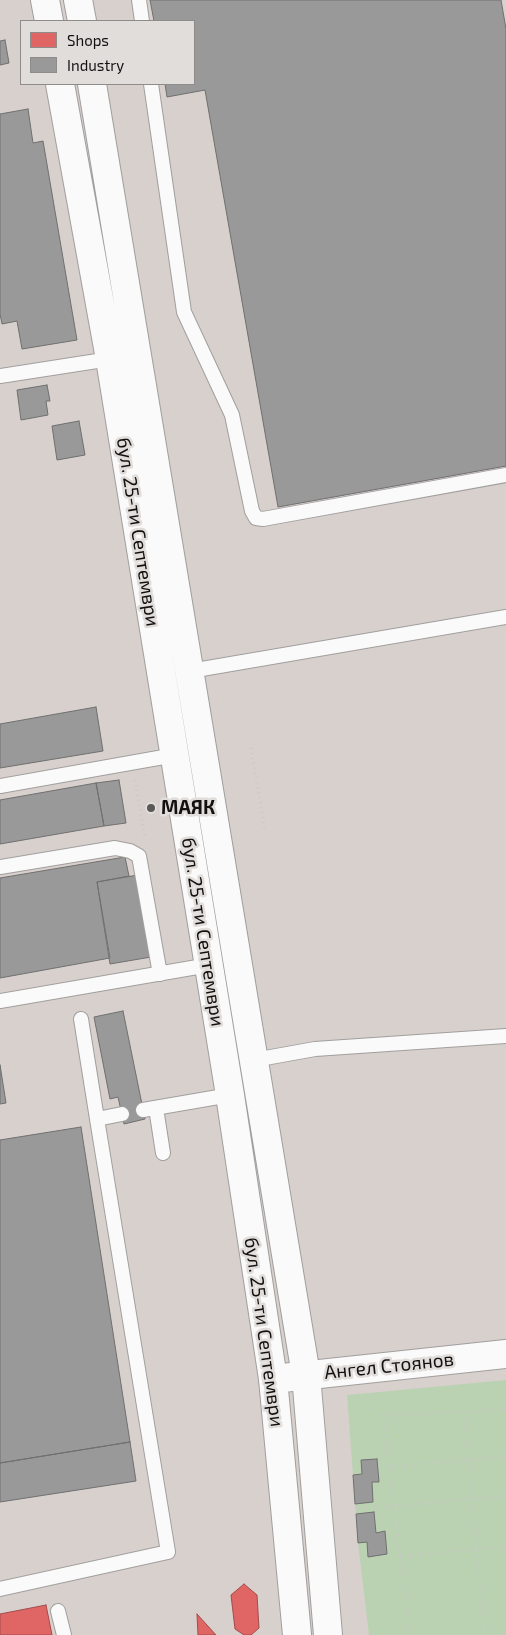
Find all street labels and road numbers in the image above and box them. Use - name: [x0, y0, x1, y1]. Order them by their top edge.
- street label: бул. 25-ти Септември: [112, 436, 164, 628]
- street label: бул. 25-ти Септември: [177, 836, 229, 1028]
- street label: бул. 25-ти Септември: [239, 1236, 289, 1428]
- street label: Ангел Стоянов: [323, 1348, 455, 1384]

